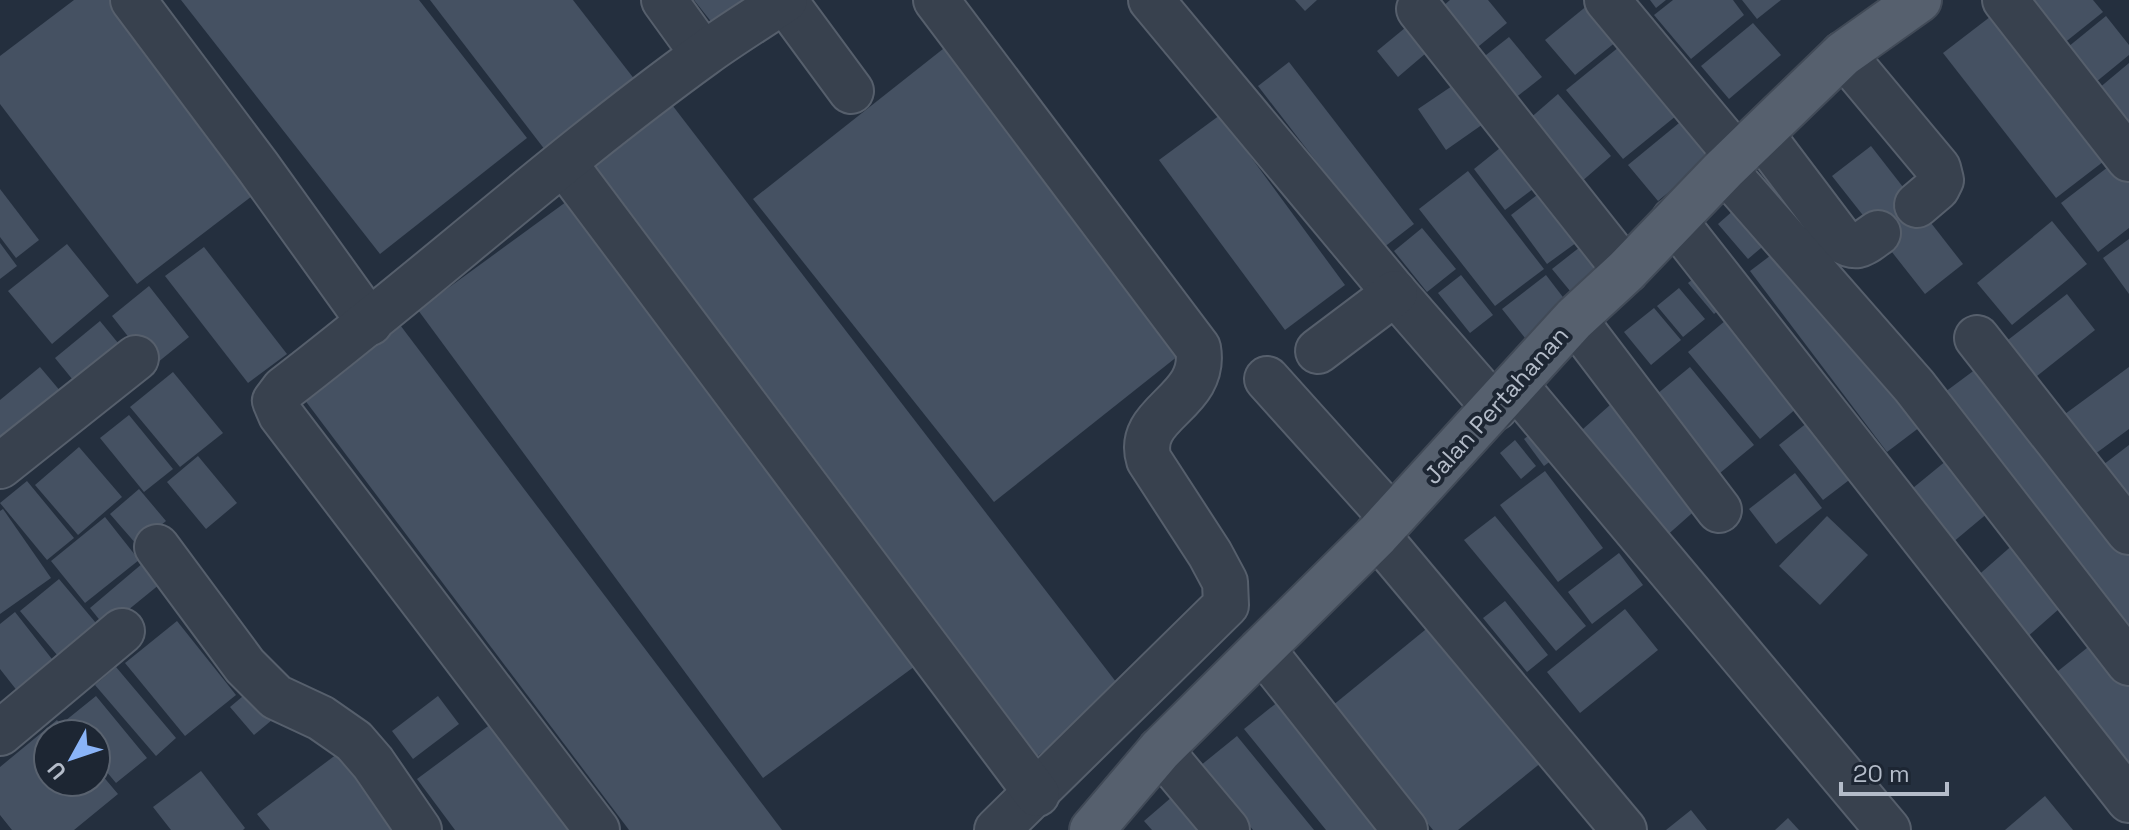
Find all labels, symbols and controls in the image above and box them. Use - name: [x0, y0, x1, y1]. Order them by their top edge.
- street label: Jalan Pertahanan: [1417, 320, 1575, 490]
- north arrow: [32, 718, 112, 798]
- scale bar: [1841, 746, 1947, 796]
- text: U: [41, 756, 72, 786]
- text: 20 m: [1853, 758, 1910, 789]

